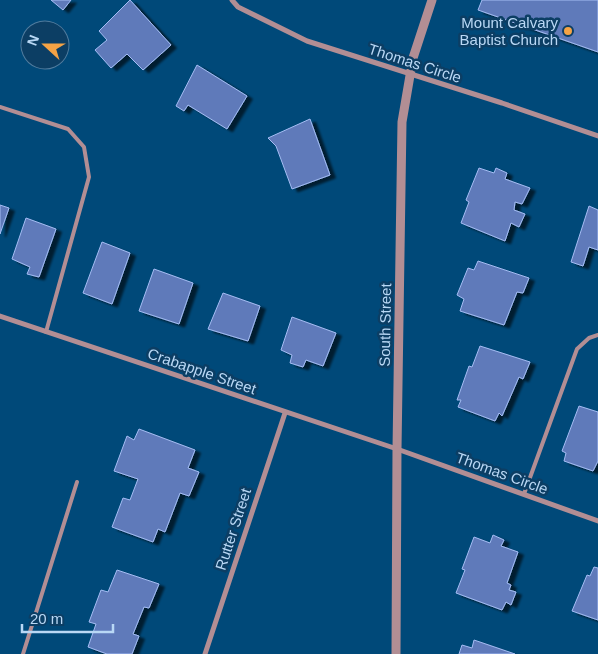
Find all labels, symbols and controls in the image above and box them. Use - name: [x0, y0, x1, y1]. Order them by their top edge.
- place label: Mount Calvary Baptist Church: [460, 14, 558, 48]
- north arrow: [20, 20, 70, 70]
- marker: Mount Calvary Baptist Church: [562, 25, 574, 37]
- text: N: [24, 33, 42, 48]
- street label: Thomas Circle: [366, 40, 464, 86]
- street label: South Street: [376, 282, 394, 367]
- street label: Crabapple Street: [146, 345, 259, 398]
- street label: Thomas Circle: [454, 448, 550, 498]
- street label: Rutter Street: [212, 485, 254, 572]
- scale bar: [22, 602, 114, 634]
- text: 20 m: [30, 610, 63, 627]

